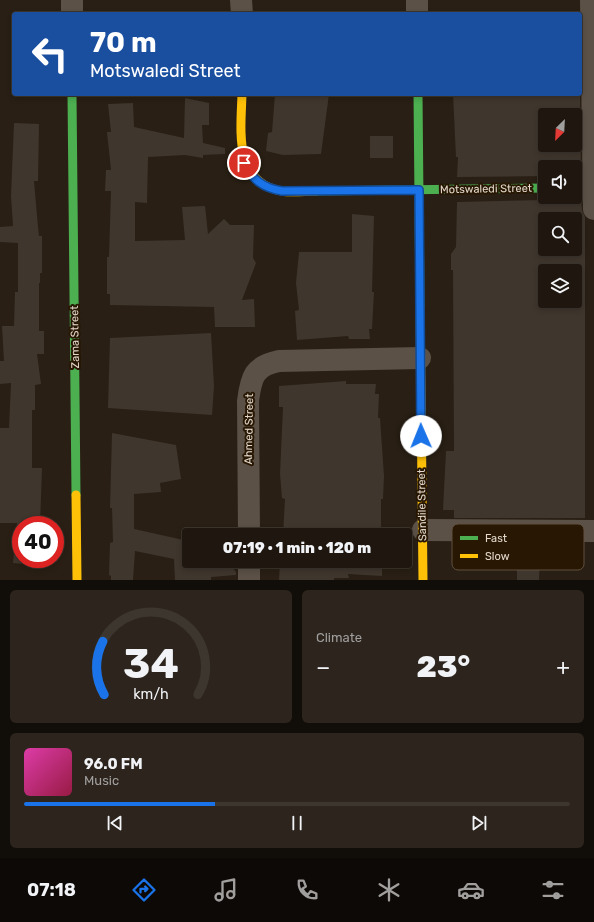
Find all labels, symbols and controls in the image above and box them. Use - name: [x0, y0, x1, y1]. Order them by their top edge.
- text: 70 m: [90, 26, 157, 59]
- icon: left: [24, 28, 76, 80]
- text: Motswaledi Street: [90, 60, 241, 82]
- north arrow: [538, 108, 582, 152]
- map controls: [538, 108, 582, 308]
- pin: [227, 146, 261, 180]
- icon: arrive: [233, 152, 255, 174]
- button: sound: [538, 160, 582, 204]
- street label: Motswaledi Street: [440, 182, 533, 196]
- button: search: [538, 212, 582, 256]
- button: layers: [538, 264, 582, 308]
- street label: Zama Street: [68, 305, 82, 369]
- street label: Ahmed Street: [242, 393, 256, 465]
- position arrow: [400, 415, 442, 457]
- street label: Sandile Street: [415, 468, 429, 541]
- speed limit sign: 40: [12, 516, 64, 568]
- legend: [452, 524, 584, 570]
- text: Fast: [485, 532, 508, 545]
- text: 07:19 · 1 min · 120 m: [223, 539, 371, 557]
- text: Slow: [485, 550, 510, 563]
- text: Climate: [316, 630, 362, 645]
- text: 34: [123, 638, 179, 687]
- text: 23°: [417, 649, 470, 685]
- text: −: [316, 654, 330, 681]
- text: +: [556, 654, 570, 681]
- text: km/h: [133, 685, 169, 702]
- text: 96.0 FM: [84, 755, 143, 773]
- text: Music: [84, 773, 119, 788]
- icon: previous: [104, 812, 126, 834]
- icon: pause: [286, 812, 308, 834]
- icon: next: [468, 812, 490, 834]
- icon: directions: [130, 876, 158, 904]
- icon: music: [212, 876, 240, 904]
- icon: phone: [293, 876, 321, 904]
- icon: climate: [375, 876, 403, 904]
- icon: car: [457, 876, 485, 904]
- icon: filters: [539, 876, 567, 904]
- text: 07:18: [27, 879, 76, 901]

